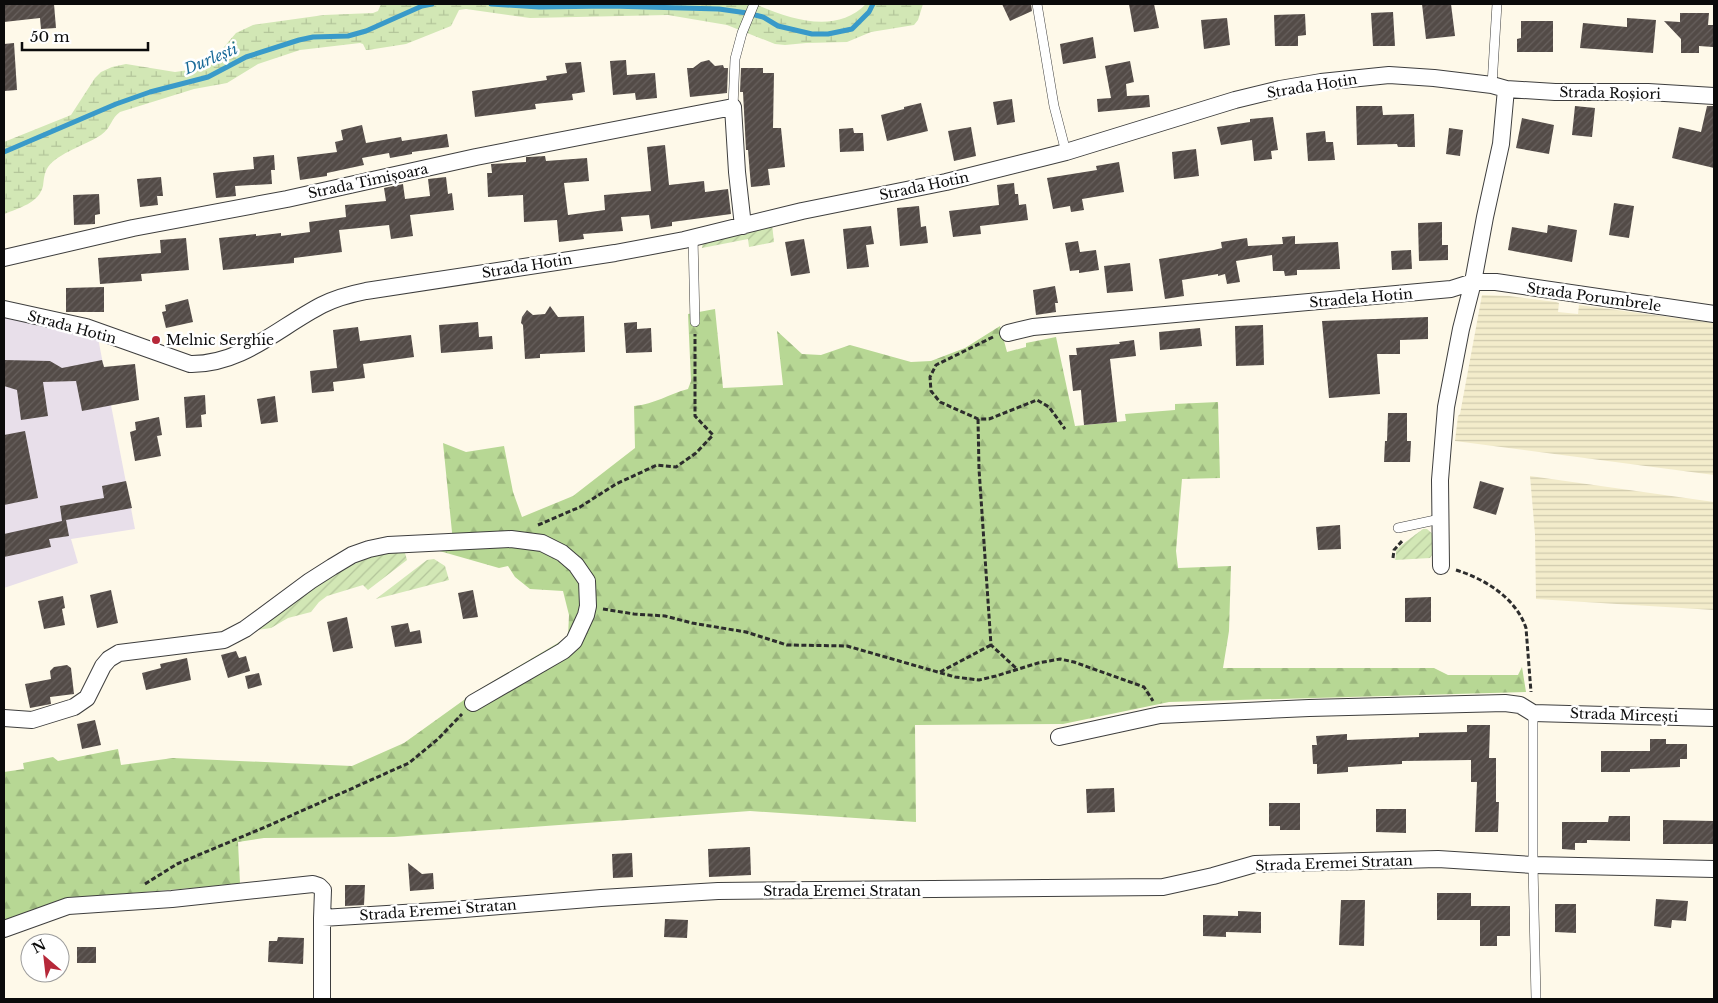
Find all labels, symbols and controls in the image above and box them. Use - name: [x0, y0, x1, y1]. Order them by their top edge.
- scale bar: [22, 20, 149, 52]
- text: 50 m: [30, 27, 70, 46]
- water label: Durlești: [180, 38, 241, 79]
- street label: Strada Hotin: [1266, 70, 1359, 102]
- street label: Strada Roșiori: [1559, 83, 1661, 103]
- street label: Strada Timișoara: [306, 159, 430, 203]
- street label: Strada Hotin: [878, 168, 971, 204]
- street label: Strada Hotin: [481, 250, 574, 282]
- street label: Strada Porumbrele: [1526, 279, 1662, 315]
- street label: Stradela Hotin: [1309, 284, 1414, 311]
- street label: Strada Hotin: [26, 307, 119, 348]
- place label: Melnic Serghie: [166, 331, 274, 349]
- marker: Melnic Serghie: [150, 334, 162, 346]
- street label: Strada Mircești: [1570, 704, 1679, 726]
- street label: Strada Eremei Stratan: [1255, 851, 1413, 875]
- street label: Strada Eremei Stratan: [763, 882, 921, 900]
- street label: Strada Eremei Stratan: [359, 895, 518, 924]
- north arrow: [20, 933, 70, 983]
- text: N: [29, 935, 49, 958]

